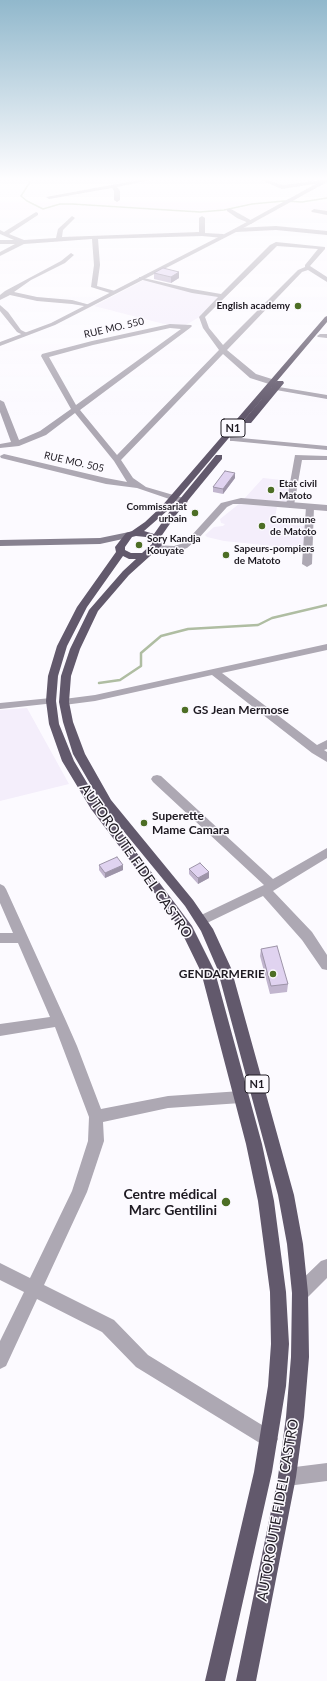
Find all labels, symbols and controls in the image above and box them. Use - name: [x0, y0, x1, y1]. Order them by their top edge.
- place label: English academy: [216, 300, 290, 312]
- marker: English academy: [293, 301, 303, 311]
- street label: RUE MO. 550: [83, 315, 145, 341]
- road number: N1: [221, 419, 245, 437]
- street label: RUE MO. 505: [43, 449, 105, 475]
- place label: Etat civil Matoto: [279, 478, 317, 502]
- marker: Etat civil Matoto: [266, 485, 276, 495]
- place label: Commissariat urbain: [127, 501, 187, 524]
- marker: Commissariat urbain: [190, 508, 200, 518]
- place label: Commune de Matoto: [270, 514, 317, 538]
- marker: Commune de Matoto: [257, 521, 267, 531]
- place label: Sory Kandja Kouyate: [147, 533, 200, 556]
- marker: Sory Kandja Kouyate: [134, 540, 144, 550]
- place label: Sapeurs-pompiers de Matoto: [234, 543, 314, 566]
- marker: Sapeurs-pompiers de Matoto: [221, 550, 231, 560]
- place label: GS Jean Mermose: [193, 703, 289, 717]
- marker: GS Jean Mermose: [180, 705, 190, 715]
- street label: AUTOROUTE FIDEL CASTRO: [76, 781, 196, 941]
- place label: Superette Mame Camara: [152, 809, 229, 837]
- marker: Superette Mame Camara: [139, 818, 149, 828]
- place label: GENDARMERIE: [179, 967, 265, 981]
- marker: GENDARMERIE: [268, 969, 278, 979]
- road number: N1: [245, 1075, 269, 1093]
- place label: Centre médical Marc Gentilini: [123, 1186, 217, 1218]
- marker: Centre médical Marc Gentilini: [220, 1196, 232, 1208]
- street label: AUTOROUTE FIDEL CASTRO: [254, 1418, 302, 1602]

